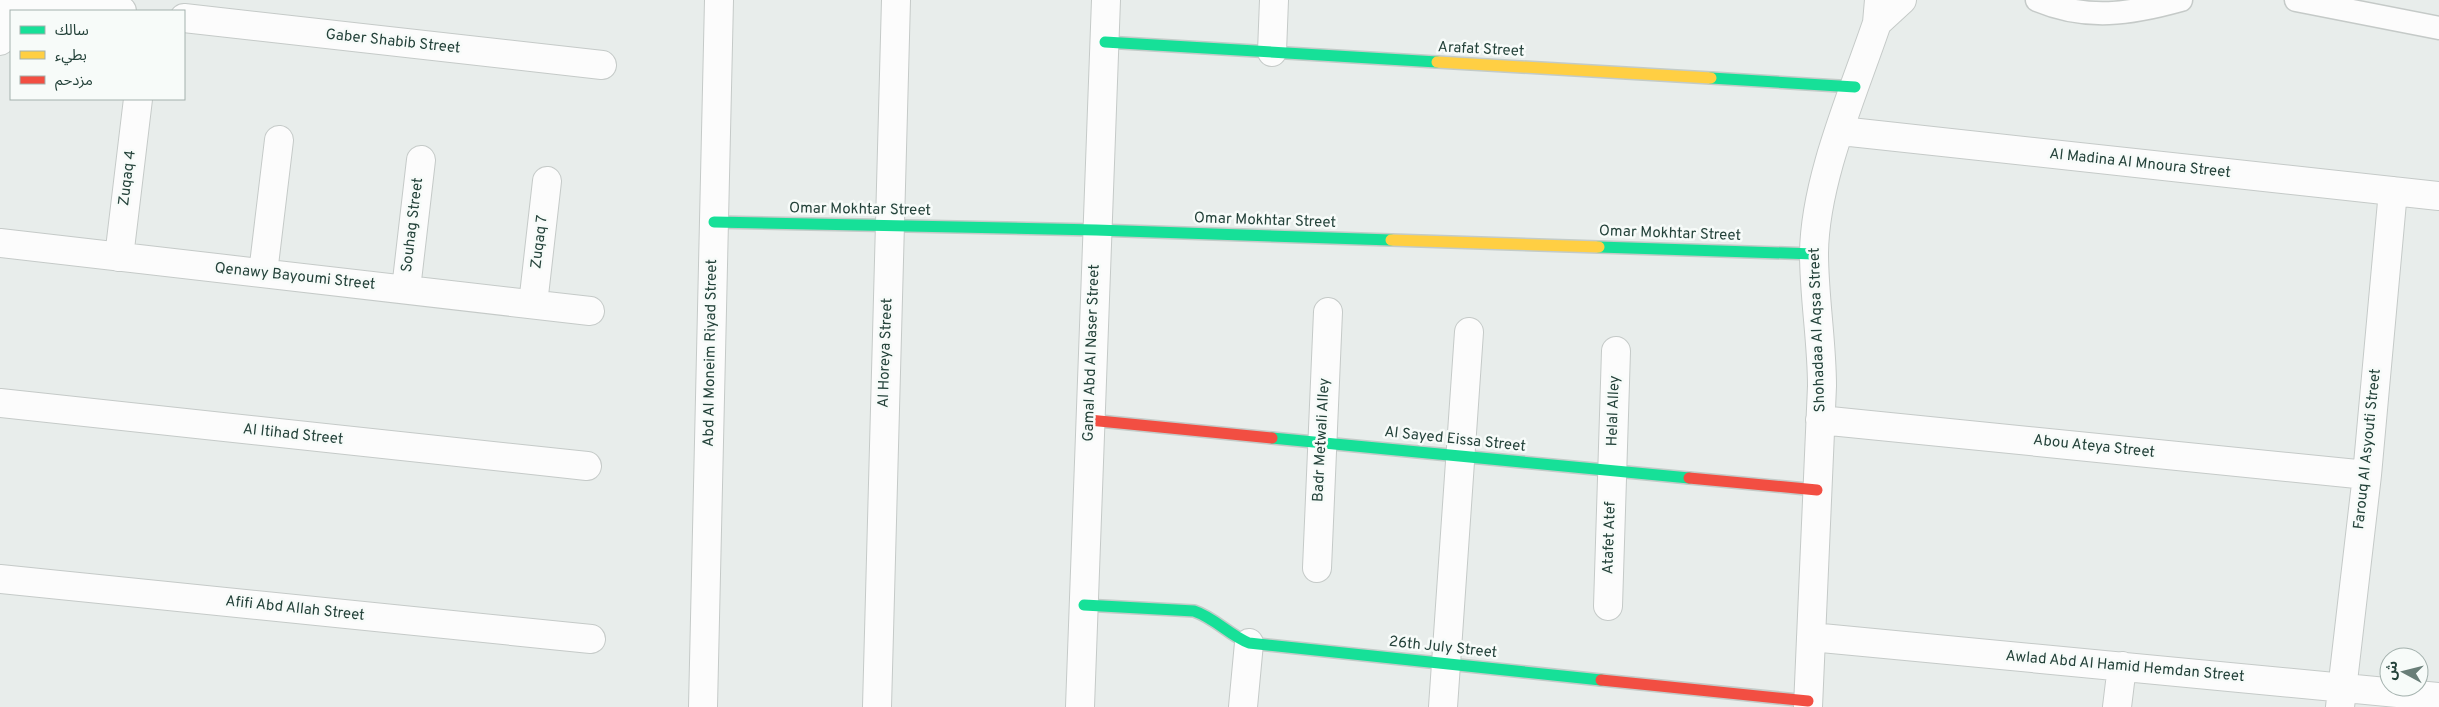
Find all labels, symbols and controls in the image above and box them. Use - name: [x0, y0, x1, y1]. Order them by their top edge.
- legend: [10, 10, 185, 100]
- text: سالك: [55, 22, 89, 41]
- street label: Gaber Shabib Street: [325, 25, 461, 59]
- street label: Arafat Street: [1437, 38, 1525, 62]
- text: بطيء: [55, 47, 87, 66]
- text: مزدحم: [55, 72, 93, 91]
- street label: Al Madina Al Mnoura Street: [2048, 145, 2232, 183]
- street label: Zuqaq 4: [115, 149, 141, 207]
- street label: Souhag Street: [398, 176, 428, 274]
- street label: Omar Mokhtar Street: [789, 199, 931, 221]
- street label: Omar Mokhtar Street: [1194, 209, 1336, 233]
- street label: Zuqaq 7: [527, 214, 553, 270]
- street label: Omar Mokhtar Street: [1599, 222, 1741, 246]
- street label: Shohadaa Al Aqsa Street: [1806, 247, 1830, 413]
- street label: Qenawy Bayoumi Street: [214, 259, 376, 295]
- street label: Abd Al Moneim Riyad Street: [700, 259, 722, 447]
- street label: Gamal Abd Al Naser Street: [1079, 264, 1105, 442]
- street label: Al Horeya Street: [875, 298, 897, 408]
- street label: Farouq Al Asyouti Street: [2350, 368, 2386, 530]
- street label: Helal Alley: [1603, 375, 1625, 447]
- street label: Badr Metwali Alley: [1309, 377, 1335, 502]
- street label: Al Itihad Street: [242, 420, 344, 450]
- street label: Al Sayed Eissa Street: [1383, 423, 1527, 457]
- street label: Abou Ateya Street: [2032, 431, 2156, 463]
- street label: Atafet Atef: [1599, 501, 1621, 575]
- street label: Afifi Abd Allah Street: [224, 592, 366, 626]
- street label: 26th July Street: [1388, 633, 1498, 663]
- street label: Awlad Abd Al Hamid Hemdan Street: [2005, 647, 2245, 687]
- north arrow: [2379, 647, 2429, 697]
- text: ش: [2383, 660, 2402, 681]

